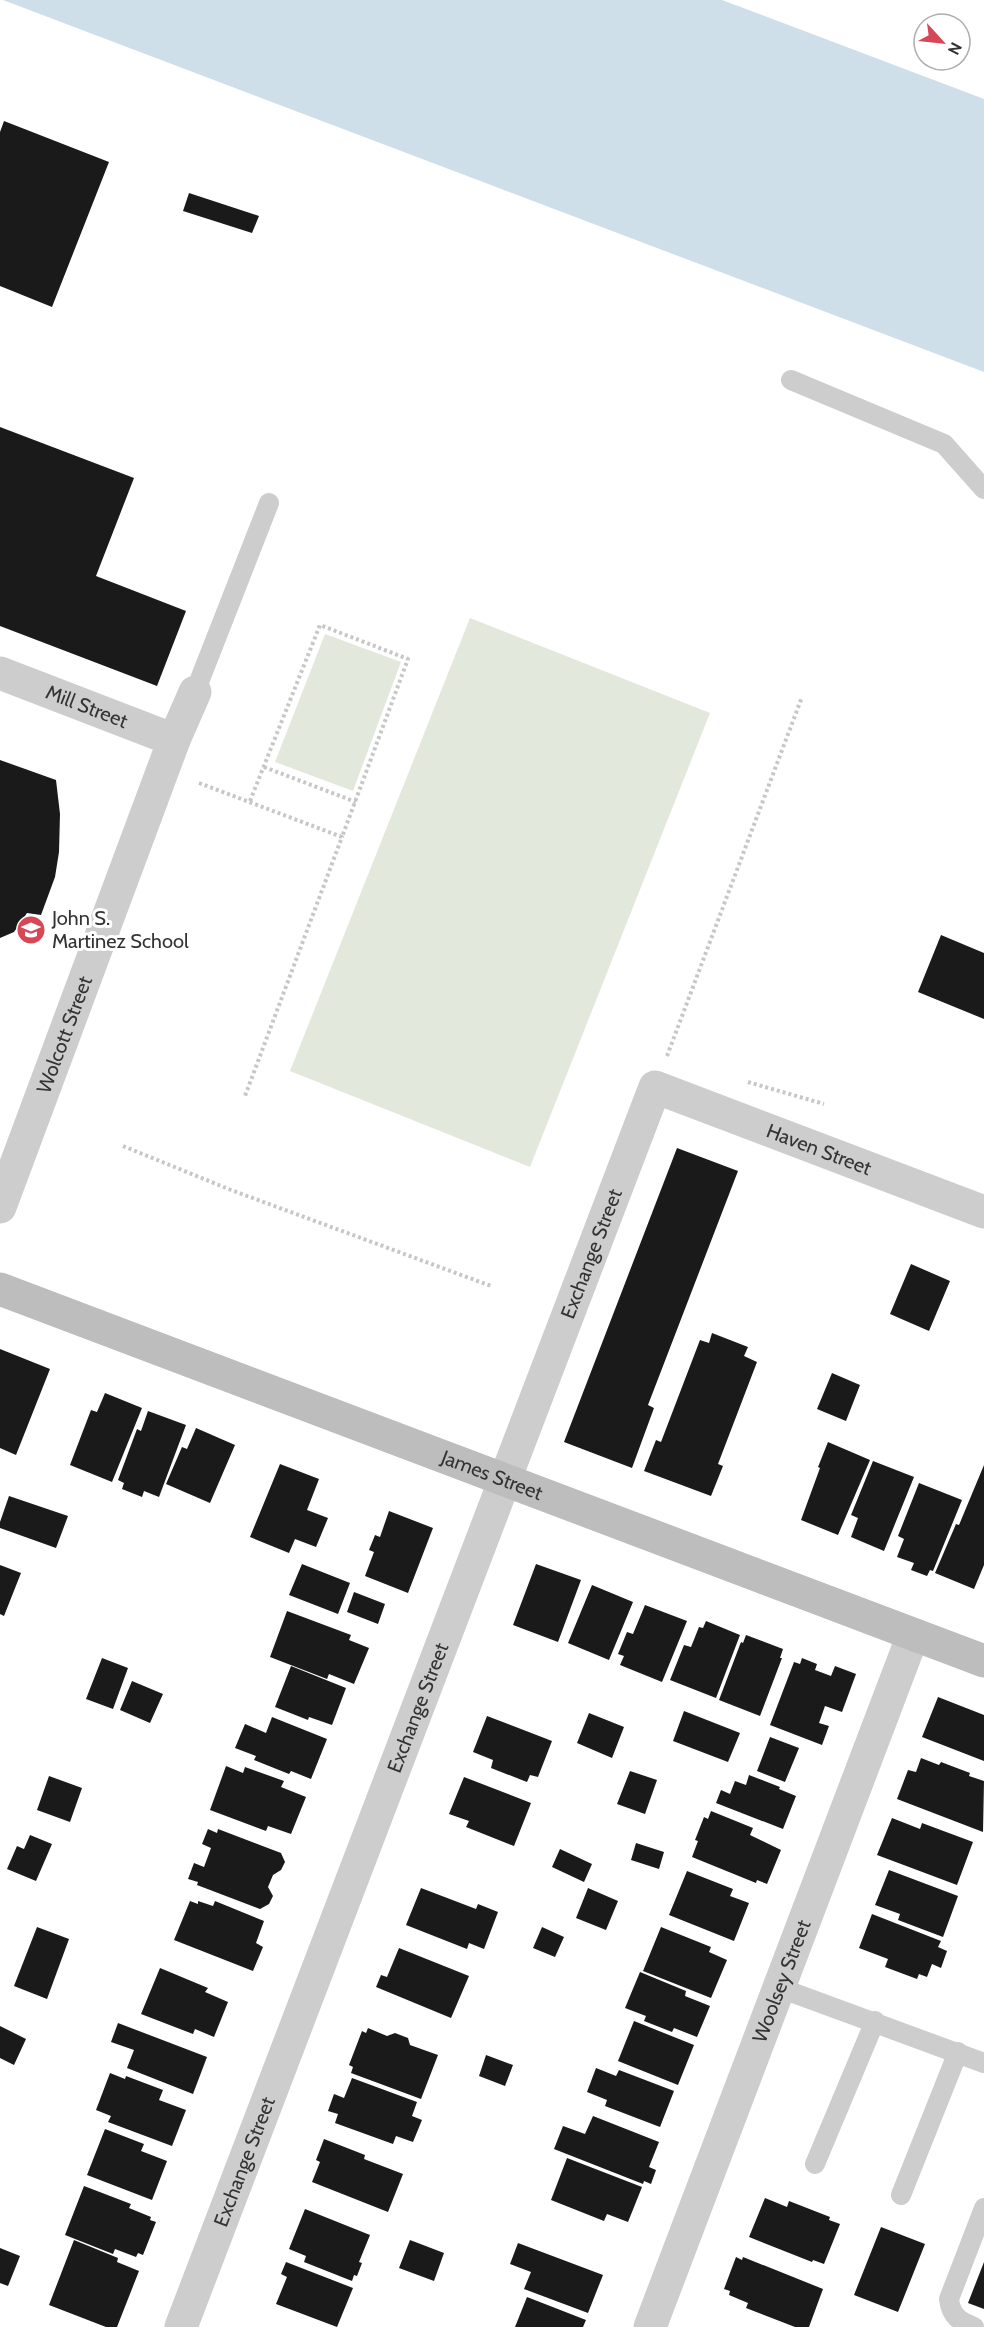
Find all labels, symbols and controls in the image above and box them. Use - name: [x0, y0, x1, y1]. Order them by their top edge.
- north arrow: [912, 12, 972, 72]
- text: N: [944, 39, 966, 58]
- street label: Mill Street: [42, 680, 131, 733]
- place label: John S. Martinez School: [51, 906, 189, 953]
- school or university icon: John S. Martinez School: [15, 914, 47, 946]
- street label: Wolcott Street: [32, 973, 97, 1096]
- street label: Haven Street: [763, 1119, 875, 1180]
- street label: Exchange Street: [556, 1185, 627, 1322]
- street label: James Street: [437, 1445, 546, 1505]
- street label: Exchange Street: [382, 1639, 454, 1776]
- street label: Woolsey Street: [747, 1916, 816, 2046]
- street label: Exchange Street: [209, 2093, 280, 2230]

